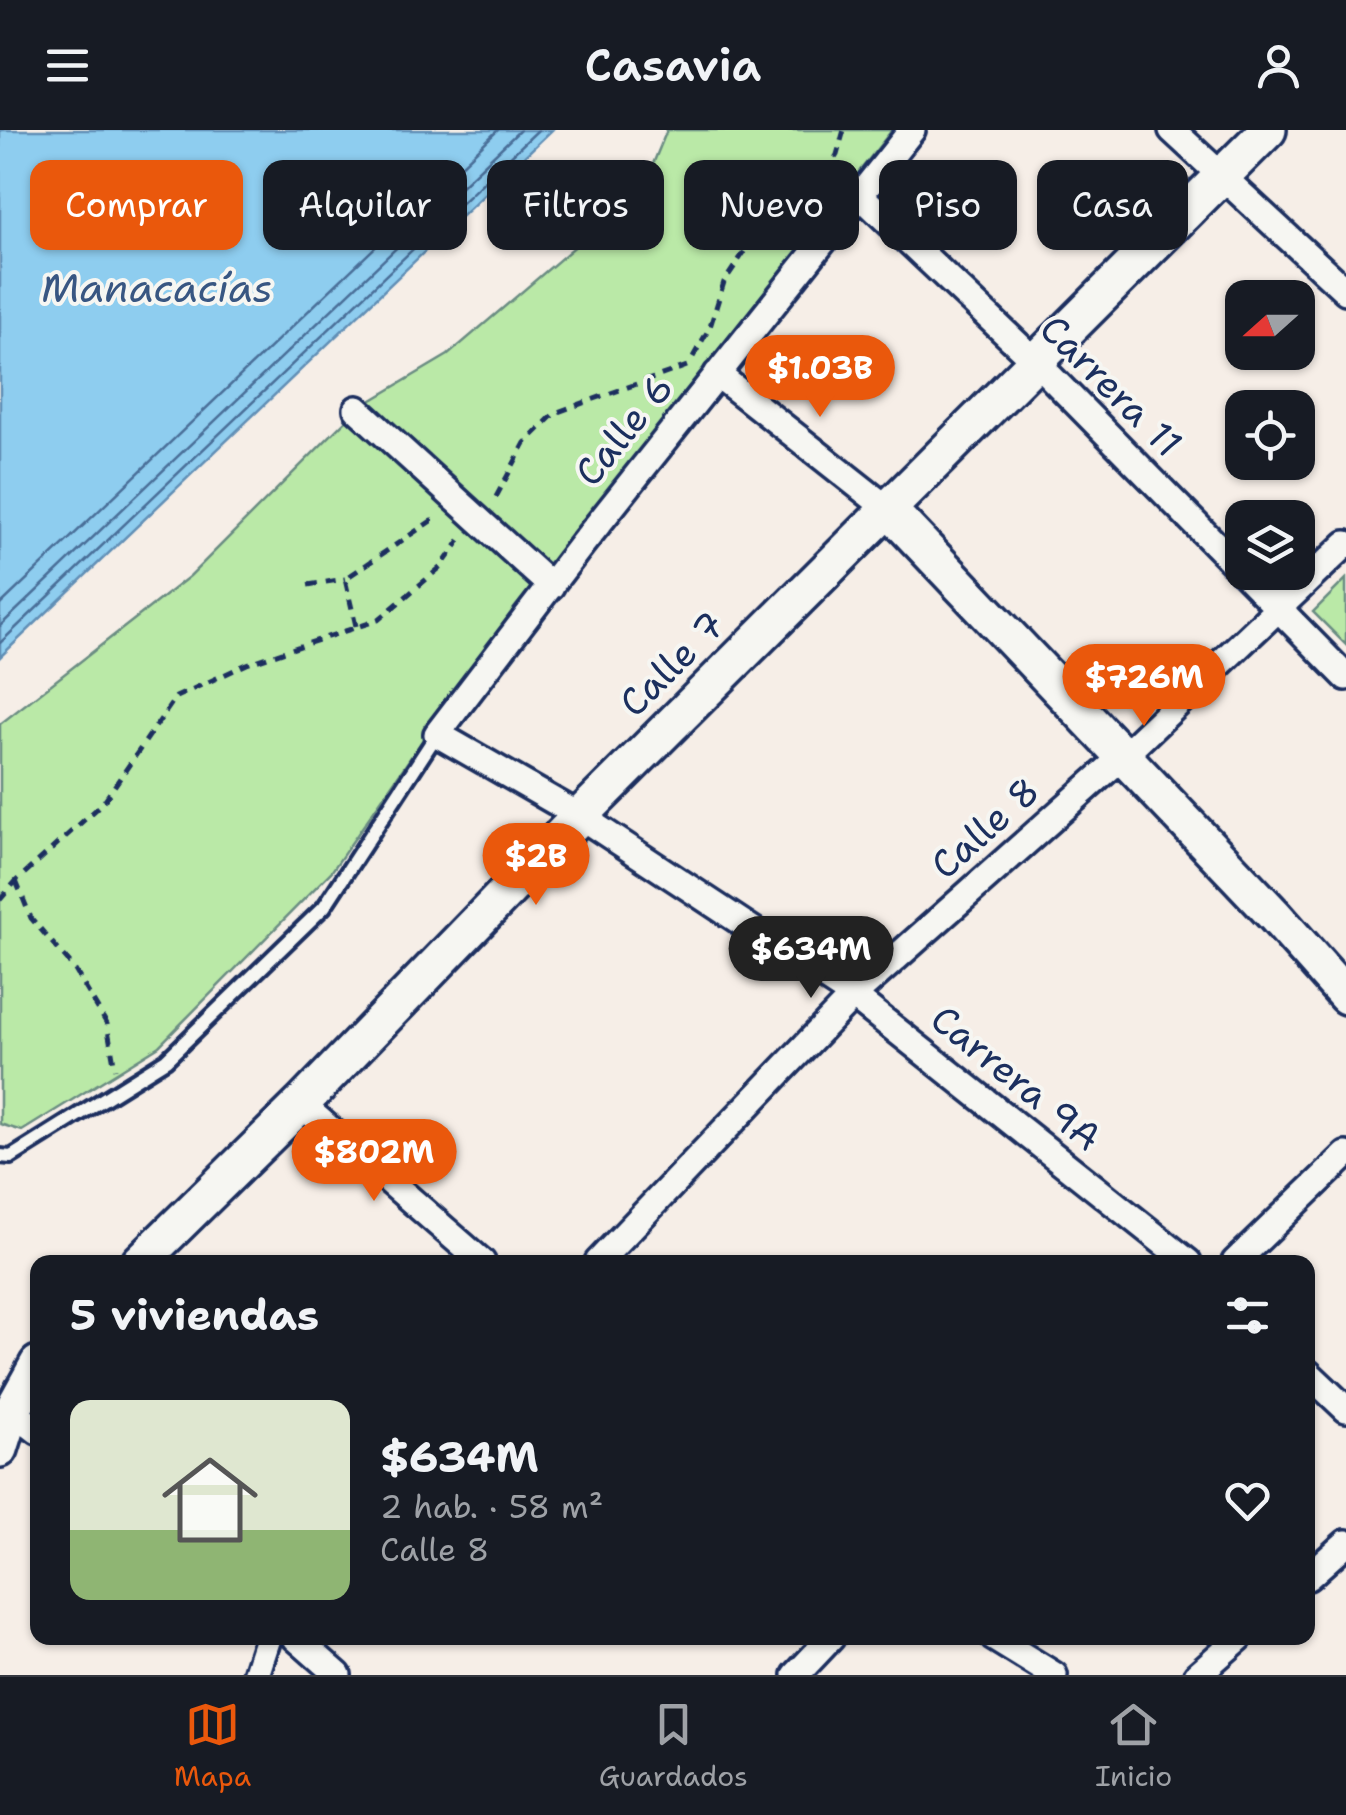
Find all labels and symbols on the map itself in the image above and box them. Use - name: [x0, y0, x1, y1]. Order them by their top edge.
- water label: Manacacías: [41, 261, 273, 315]
- north arrow: [1225, 280, 1315, 370]
- street label: Carrera 11: [1029, 303, 1194, 468]
- pin: $1.03B: [739, 335, 901, 420]
- street label: Calle 6: [563, 363, 684, 496]
- street label: Calle 7: [608, 600, 736, 728]
- pin: $726M: [1074, 644, 1214, 729]
- street label: Calle 8: [919, 765, 1050, 890]
- pin: $2B: [488, 823, 584, 908]
- pin: $634M: [741, 916, 881, 1001]
- street label: Carrera 9A: [920, 993, 1112, 1162]
- pin: $802M: [304, 1119, 444, 1204]

